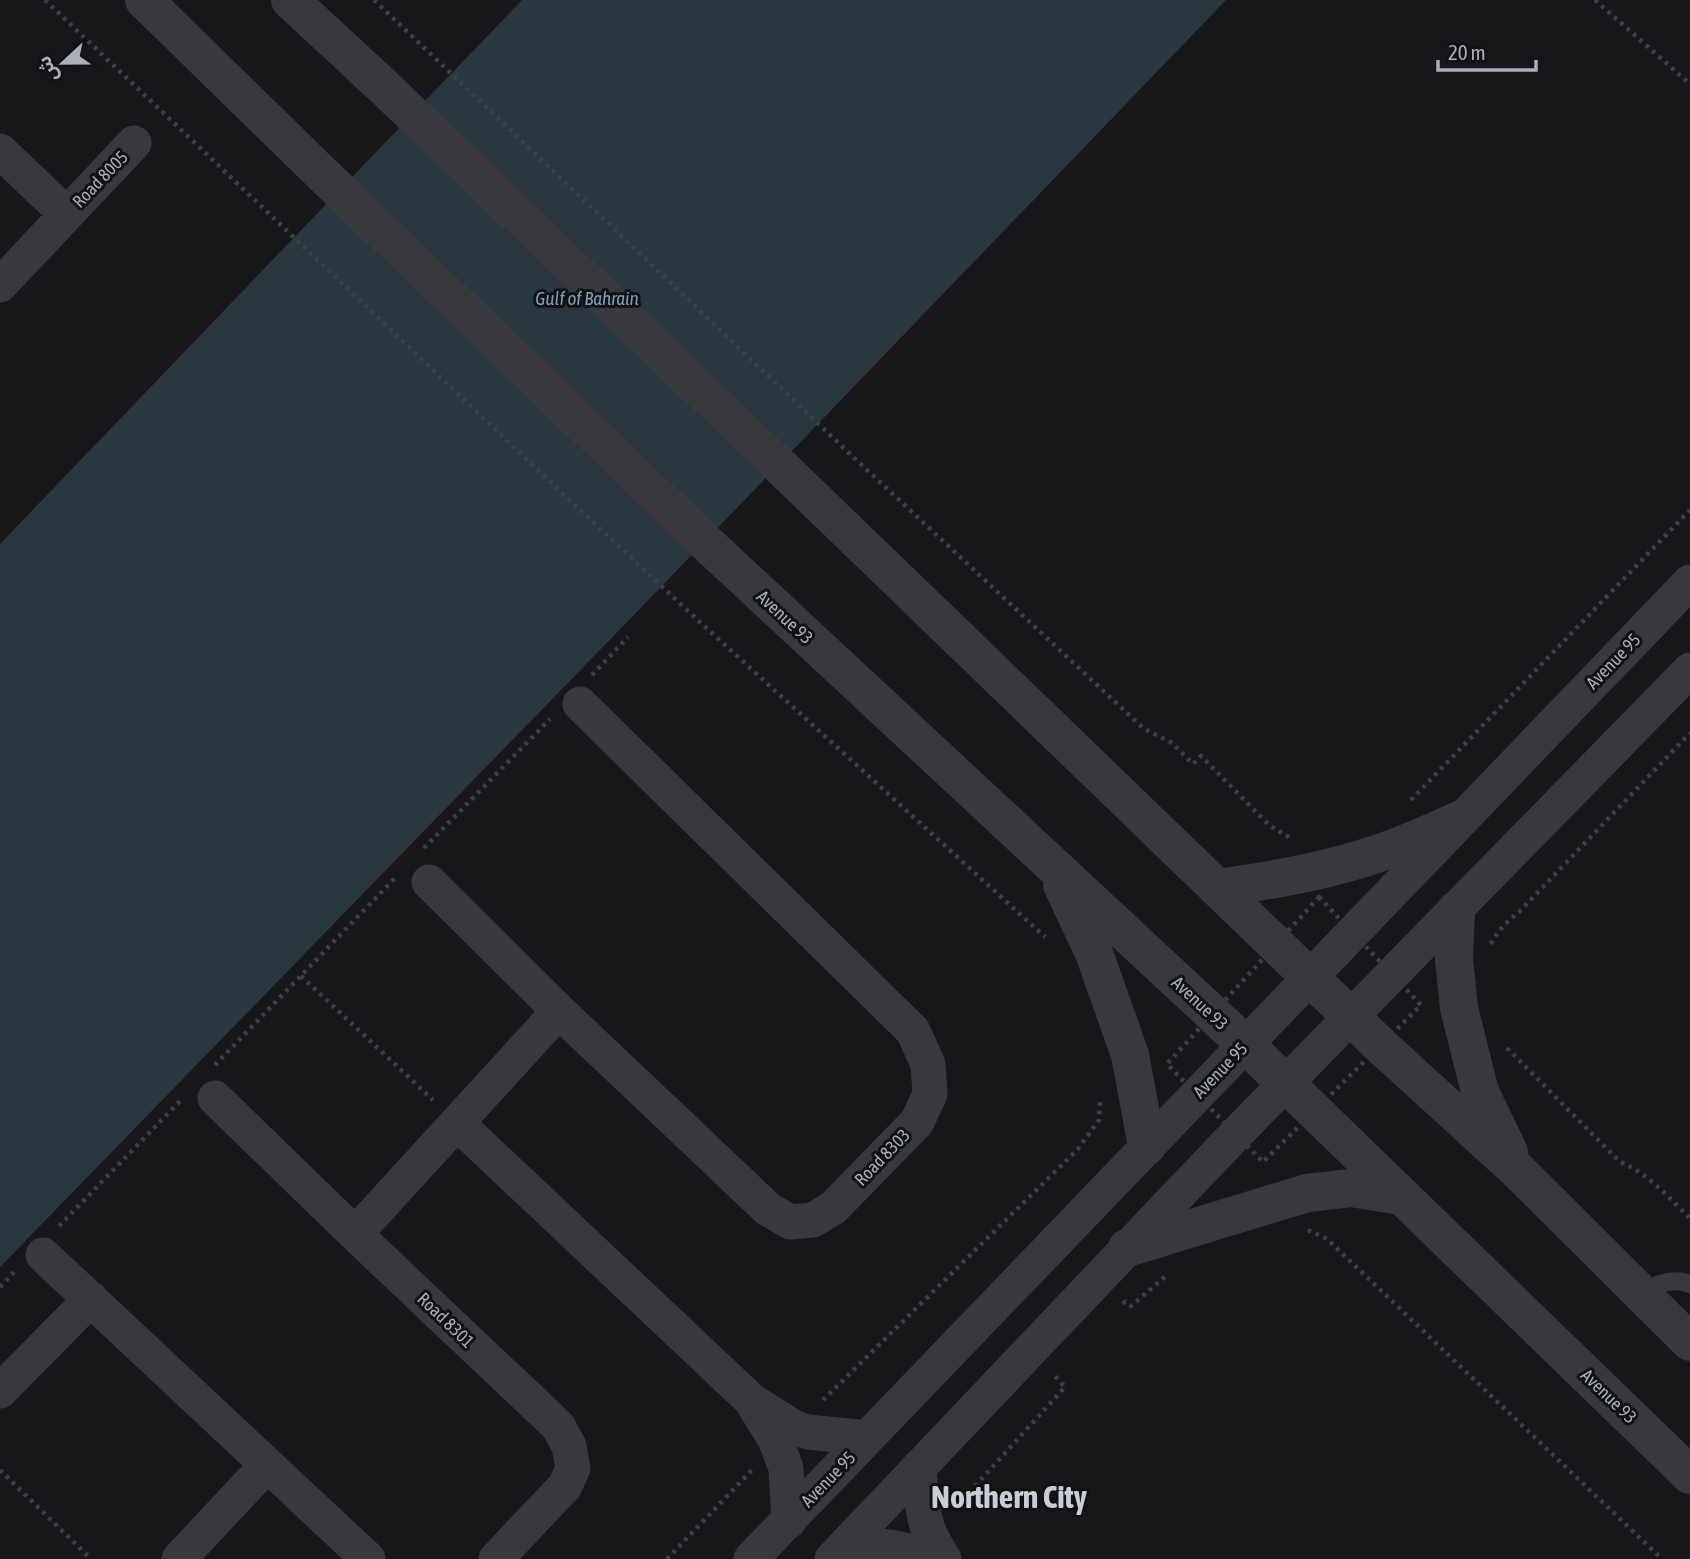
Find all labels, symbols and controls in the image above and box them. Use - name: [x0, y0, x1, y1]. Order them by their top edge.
- north arrow: [28, 28, 98, 98]
- scale bar: [1438, 28, 1536, 72]
- text: 20 m: [1448, 40, 1486, 64]
- text: ش: [32, 53, 62, 86]
- street label: Road 8005: [68, 146, 132, 212]
- water label: Gulf of Bahrain: [535, 287, 639, 309]
- street label: Avenue 93: [753, 586, 817, 648]
- street label: Avenue 95: [1581, 629, 1645, 693]
- street label: Avenue 93: [1168, 972, 1232, 1034]
- street label: Avenue 95: [1188, 1038, 1252, 1102]
- street label: Road 8303: [850, 1124, 914, 1190]
- street label: Road 8301: [413, 1288, 479, 1352]
- street label: Avenue 93: [1577, 1364, 1641, 1428]
- street label: Avenue 95: [796, 1447, 860, 1511]
- district label: Northern City: [931, 1478, 1088, 1515]

